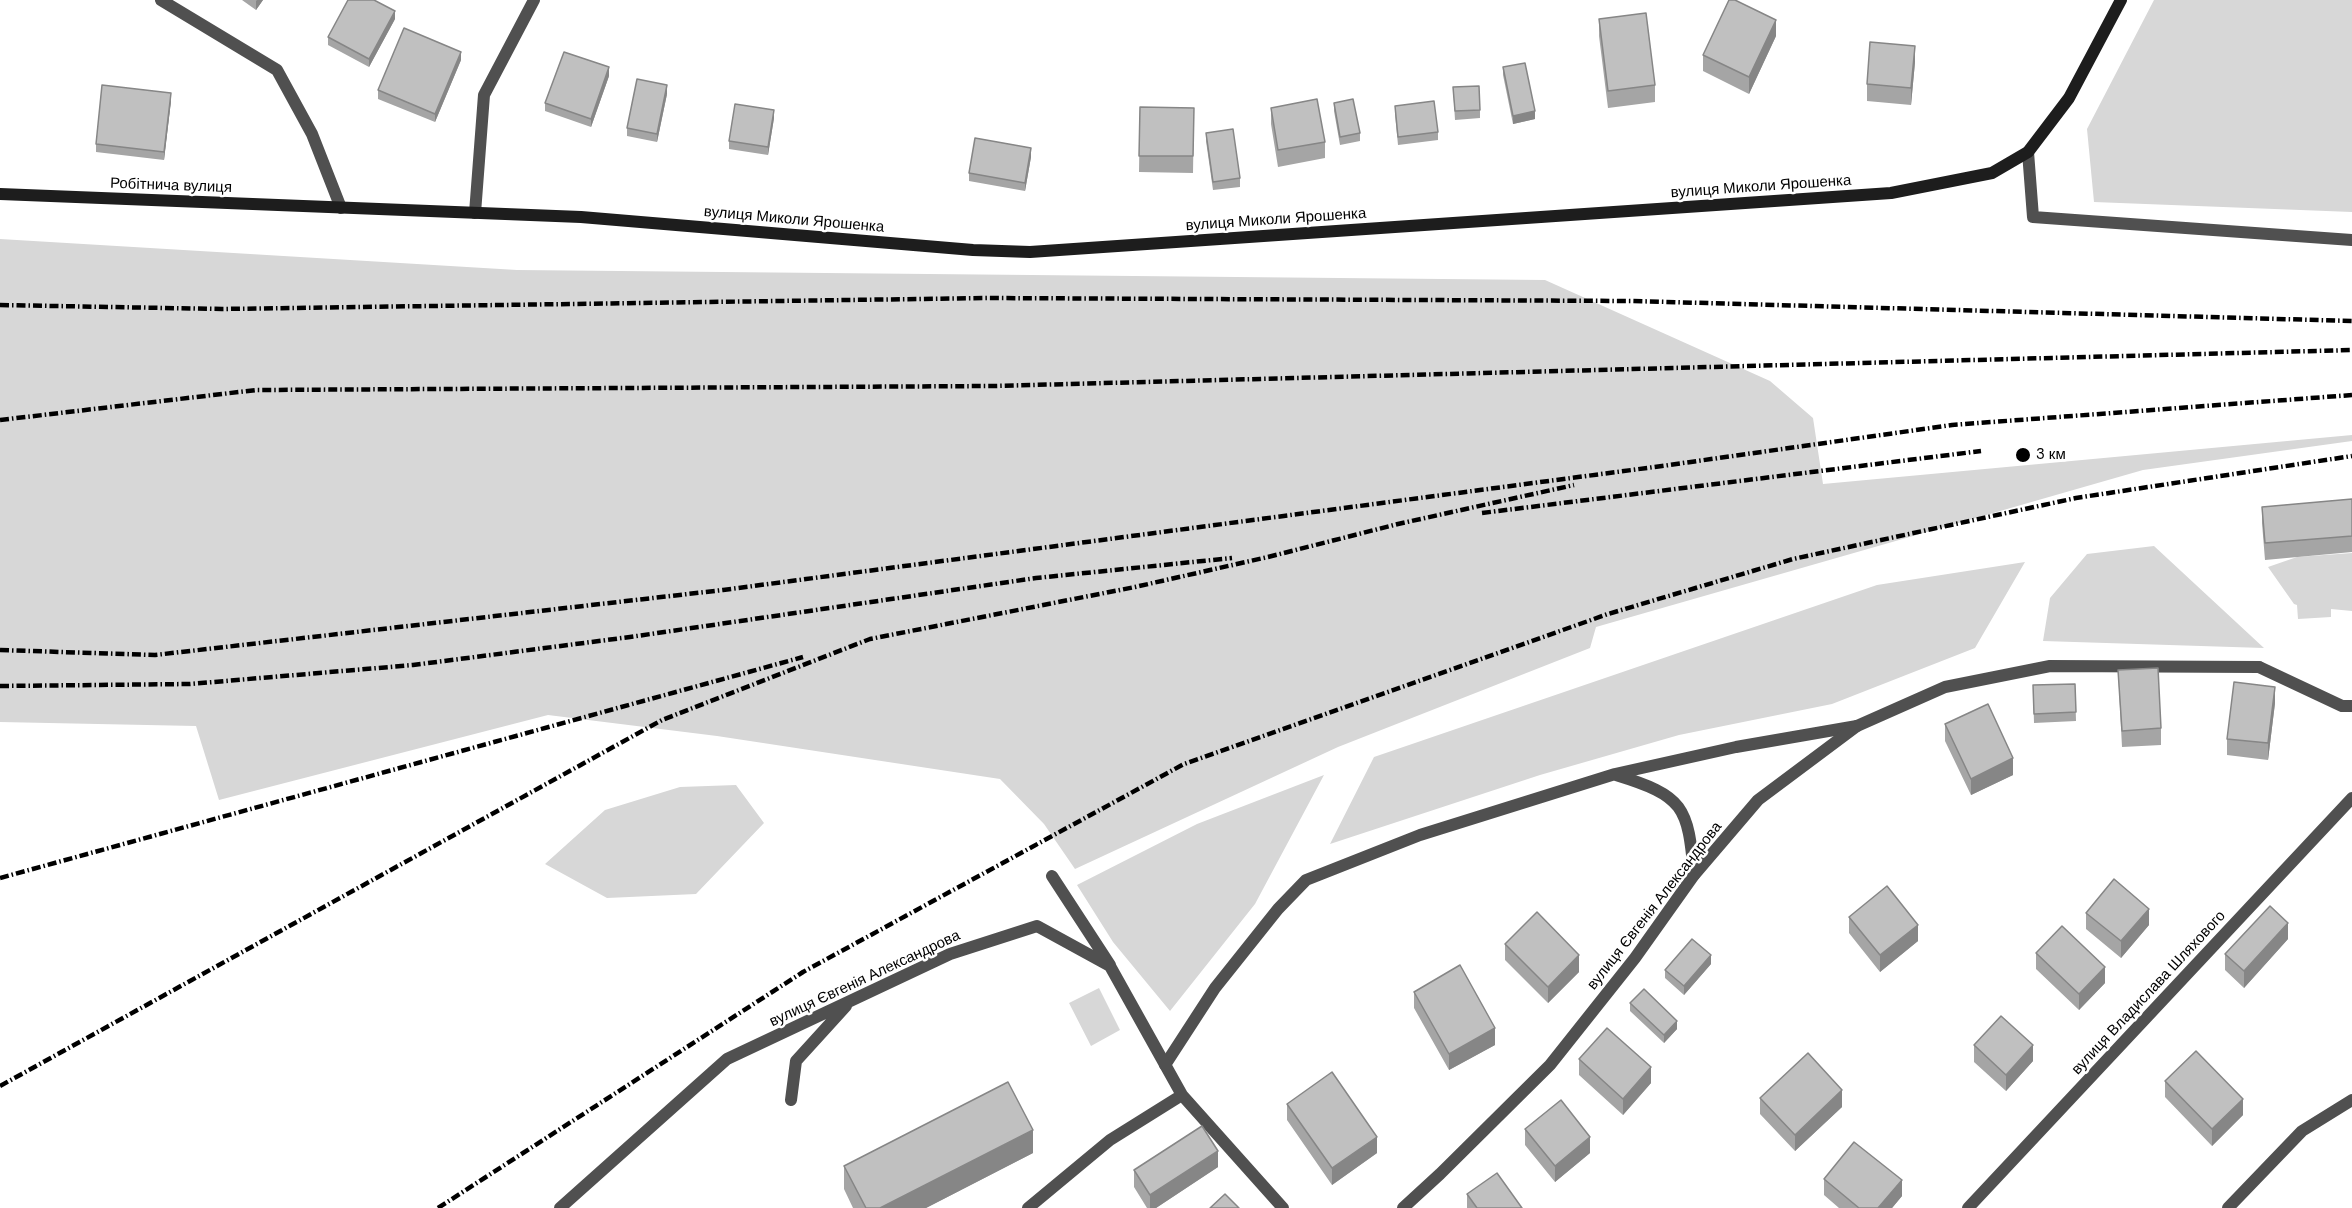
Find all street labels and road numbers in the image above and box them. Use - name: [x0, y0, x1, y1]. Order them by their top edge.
- street label: вулиця Миколи Ярошенка: [1670, 172, 1852, 202]
- street label: Робітнича вулиця: [110, 175, 232, 197]
- street label: вулиця Миколи Ярошенка: [703, 203, 885, 237]
- street label: вулиця Миколи Ярошенка: [1185, 205, 1367, 235]
- street label: вулиця Євгенія Александрова: [1584, 818, 1726, 994]
- street label: вулиця Владислава Шляхового: [2068, 907, 2230, 1079]
- street label: вулиця Євгенія Александрова: [767, 927, 963, 1031]

